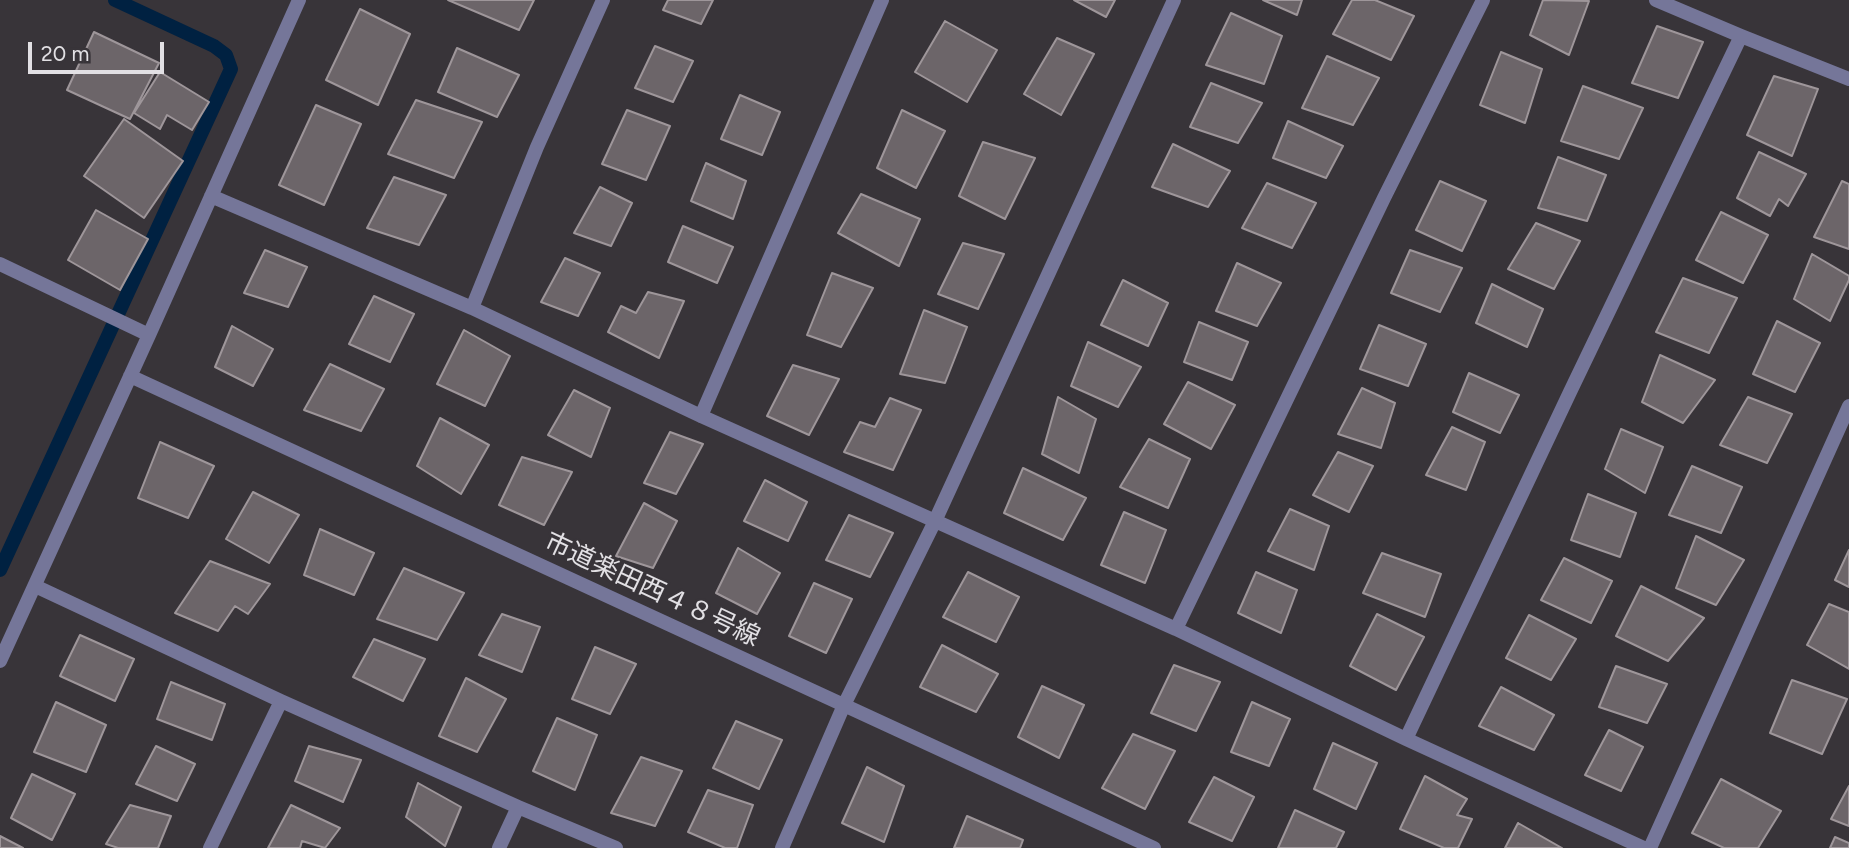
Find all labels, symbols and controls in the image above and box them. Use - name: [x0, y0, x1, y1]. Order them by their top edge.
- scale bar: [32, 28, 168, 72]
- text: 20 m: [41, 41, 89, 66]
- street label: 市道楽田西４８号線: [539, 526, 765, 654]

